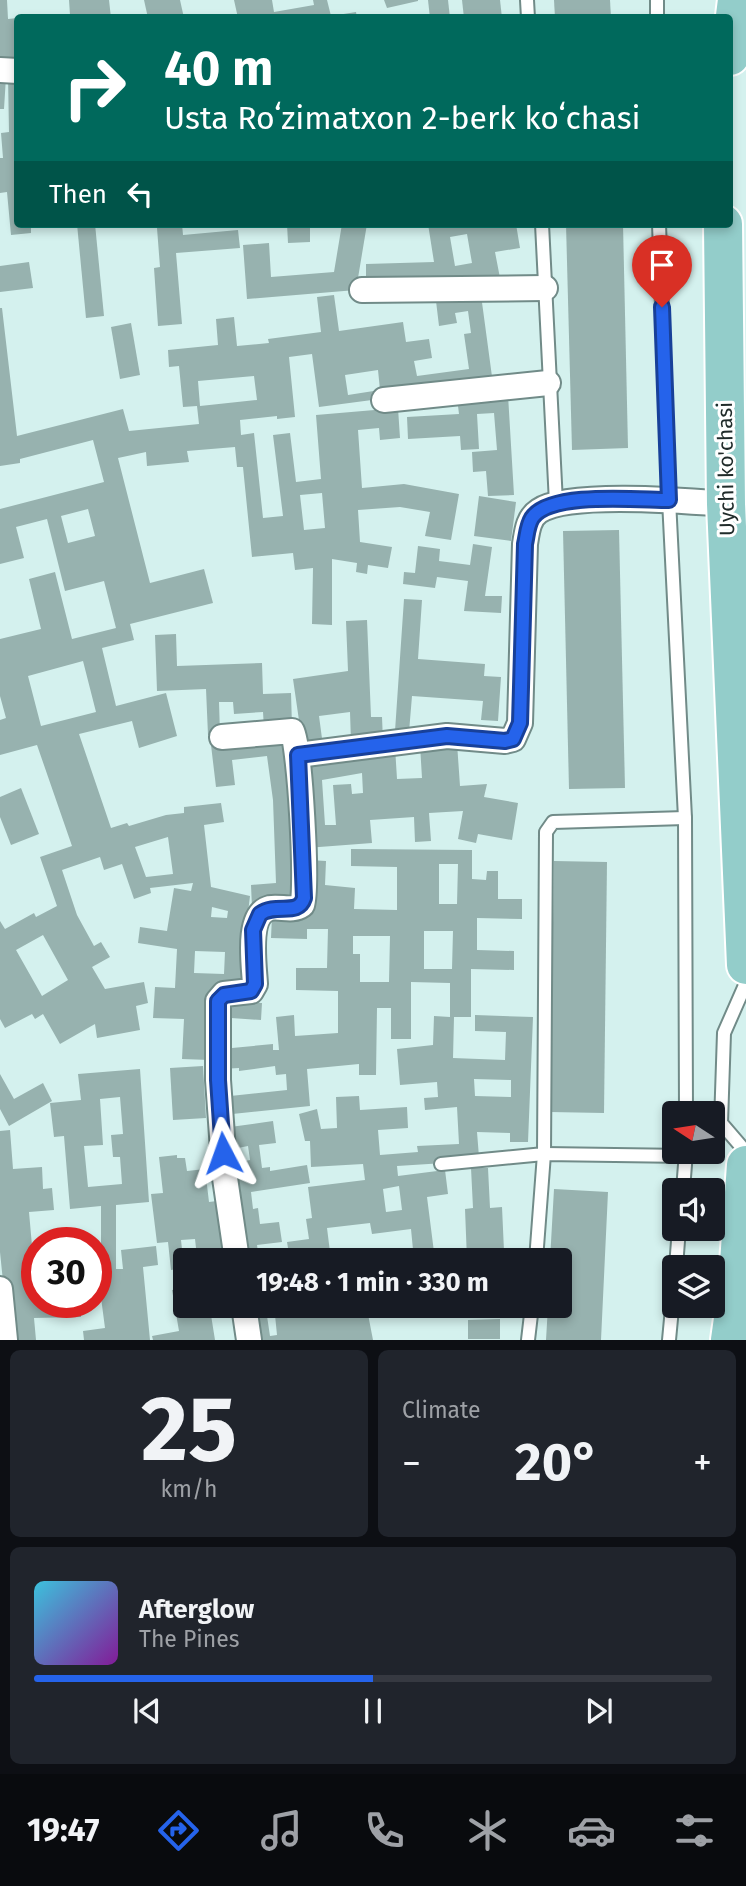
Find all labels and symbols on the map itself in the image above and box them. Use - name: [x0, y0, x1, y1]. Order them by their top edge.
- pin: [632, 235, 692, 307]
- street label: Uychi ko'chasi: [712, 402, 740, 536]
- north arrow: [662, 1101, 724, 1164]
- position arrow: [186, 1116, 260, 1190]
- speed limit sign: 30: [21, 1227, 112, 1318]

